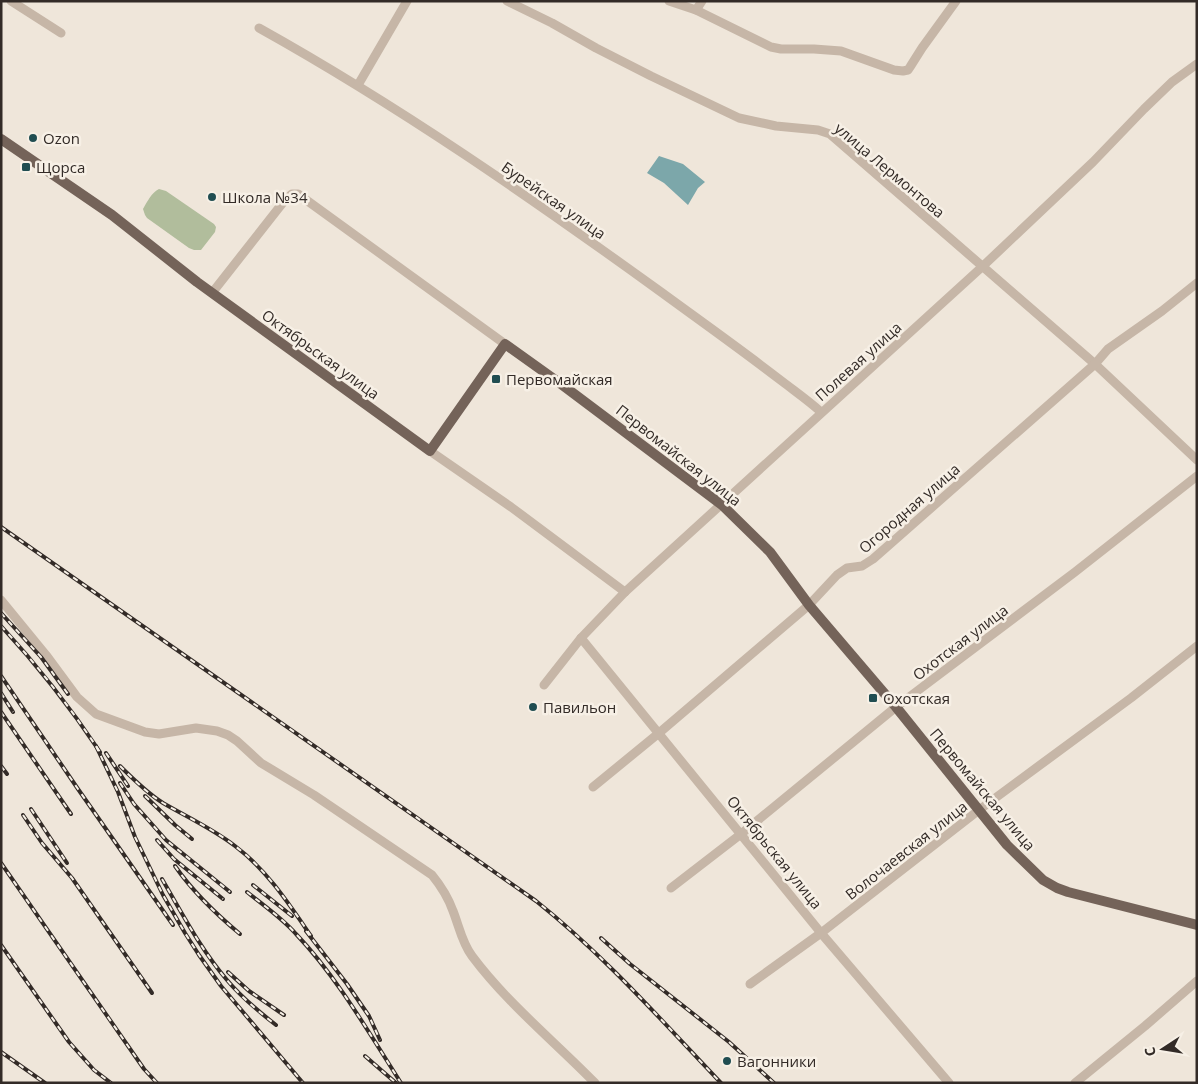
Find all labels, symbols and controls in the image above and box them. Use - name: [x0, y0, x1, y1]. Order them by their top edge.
- street label: улица Лермонтова: [831, 118, 949, 222]
- place label: Ozon: [43, 128, 80, 148]
- marker: Ozon: [27, 132, 39, 144]
- place label: Щорса: [36, 157, 85, 177]
- street label: Бурейская улица: [498, 157, 610, 243]
- marker: Щорса: [20, 161, 32, 173]
- place label: Школа №34: [222, 187, 308, 207]
- marker: Школа №34: [206, 191, 218, 203]
- street label: Октябрьская улица: [258, 305, 384, 403]
- street label: Полевая улица: [811, 317, 905, 405]
- place label: Первомайская: [506, 369, 613, 389]
- marker: Первомайская: [490, 373, 502, 385]
- street label: Первомайская улица: [612, 400, 746, 510]
- street label: Огородная улица: [854, 459, 964, 557]
- street label: Охотская улица: [908, 600, 1012, 684]
- place label: Охотская: [883, 688, 950, 708]
- marker: Охотская: [867, 692, 879, 704]
- place label: Павильон: [543, 697, 616, 717]
- marker: Павильон: [527, 701, 539, 713]
- street label: Первомайская улица: [926, 724, 1040, 854]
- street label: Октябрьская улица: [723, 791, 827, 913]
- street label: Волочаевская улица: [841, 796, 971, 904]
- north arrow: [1138, 1024, 1188, 1074]
- text: С: [1140, 1045, 1160, 1058]
- place label: Вагонники: [737, 1051, 816, 1071]
- marker: Вагонники: [721, 1055, 733, 1067]

